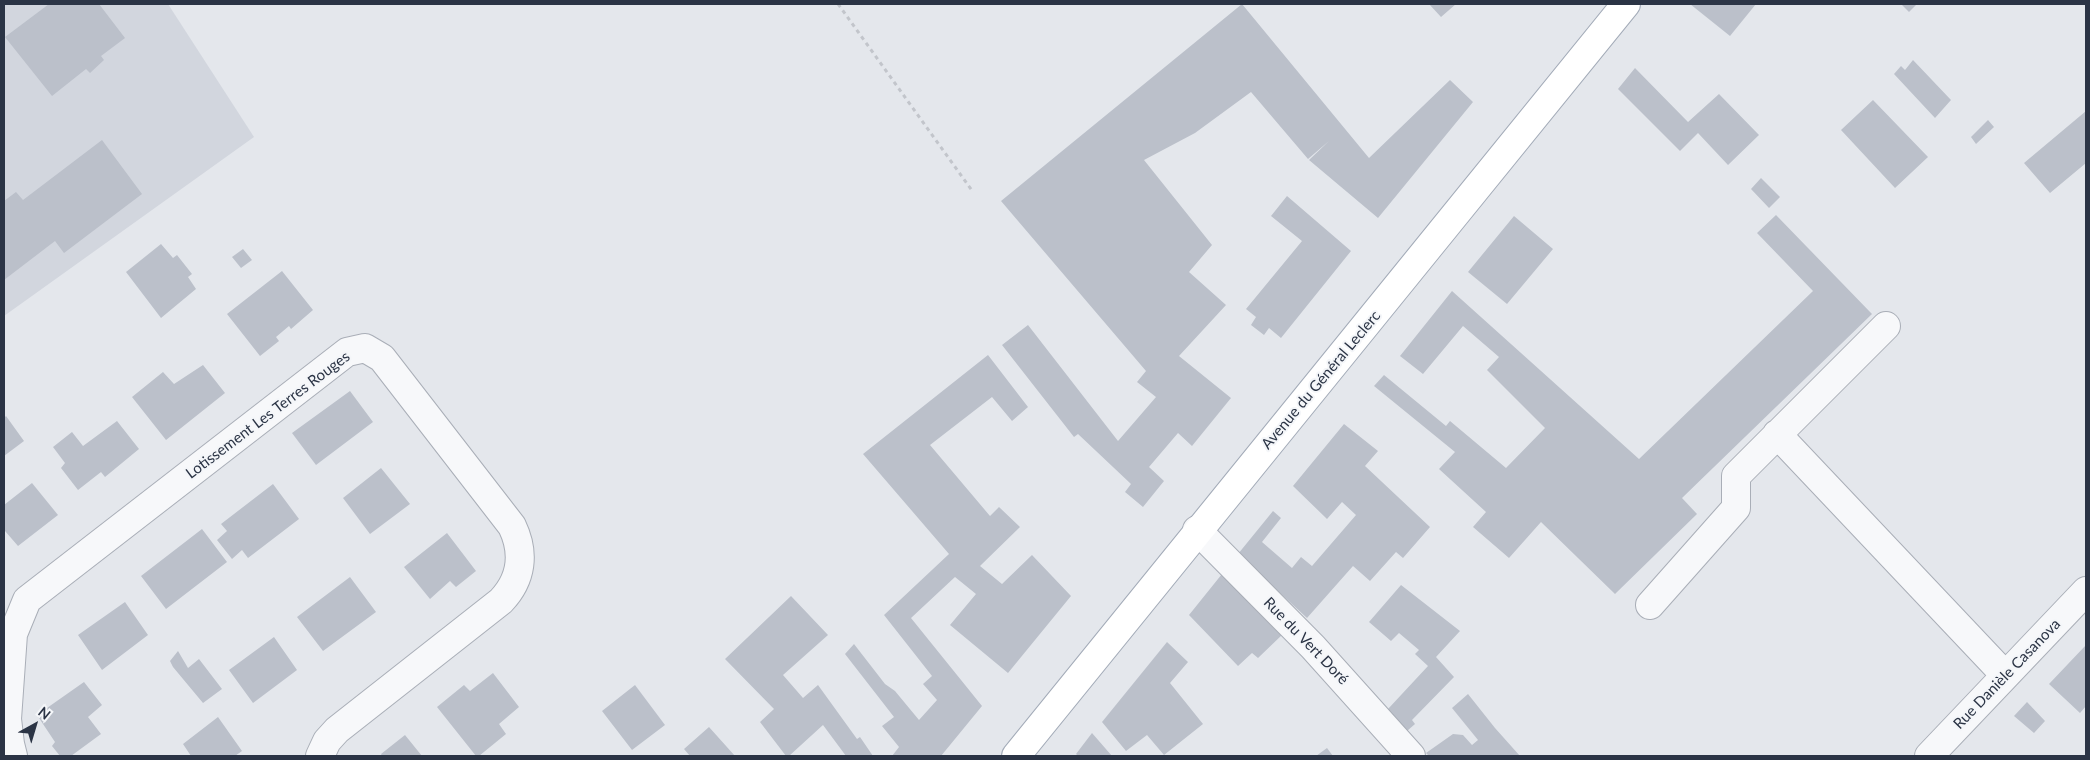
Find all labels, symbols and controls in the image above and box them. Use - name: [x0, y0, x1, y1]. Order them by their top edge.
- street label: Avenue du Général Leclerc: [1258, 307, 1384, 453]
- street label: Lotissement Les Terres Rouges: [183, 347, 353, 483]
- street label: Rue du Vert Doré: [1260, 594, 1352, 688]
- street label: Rue Danièle Casanova: [1950, 615, 2064, 733]
- north arrow: [10, 700, 60, 750]
- text: N: [35, 703, 54, 723]

